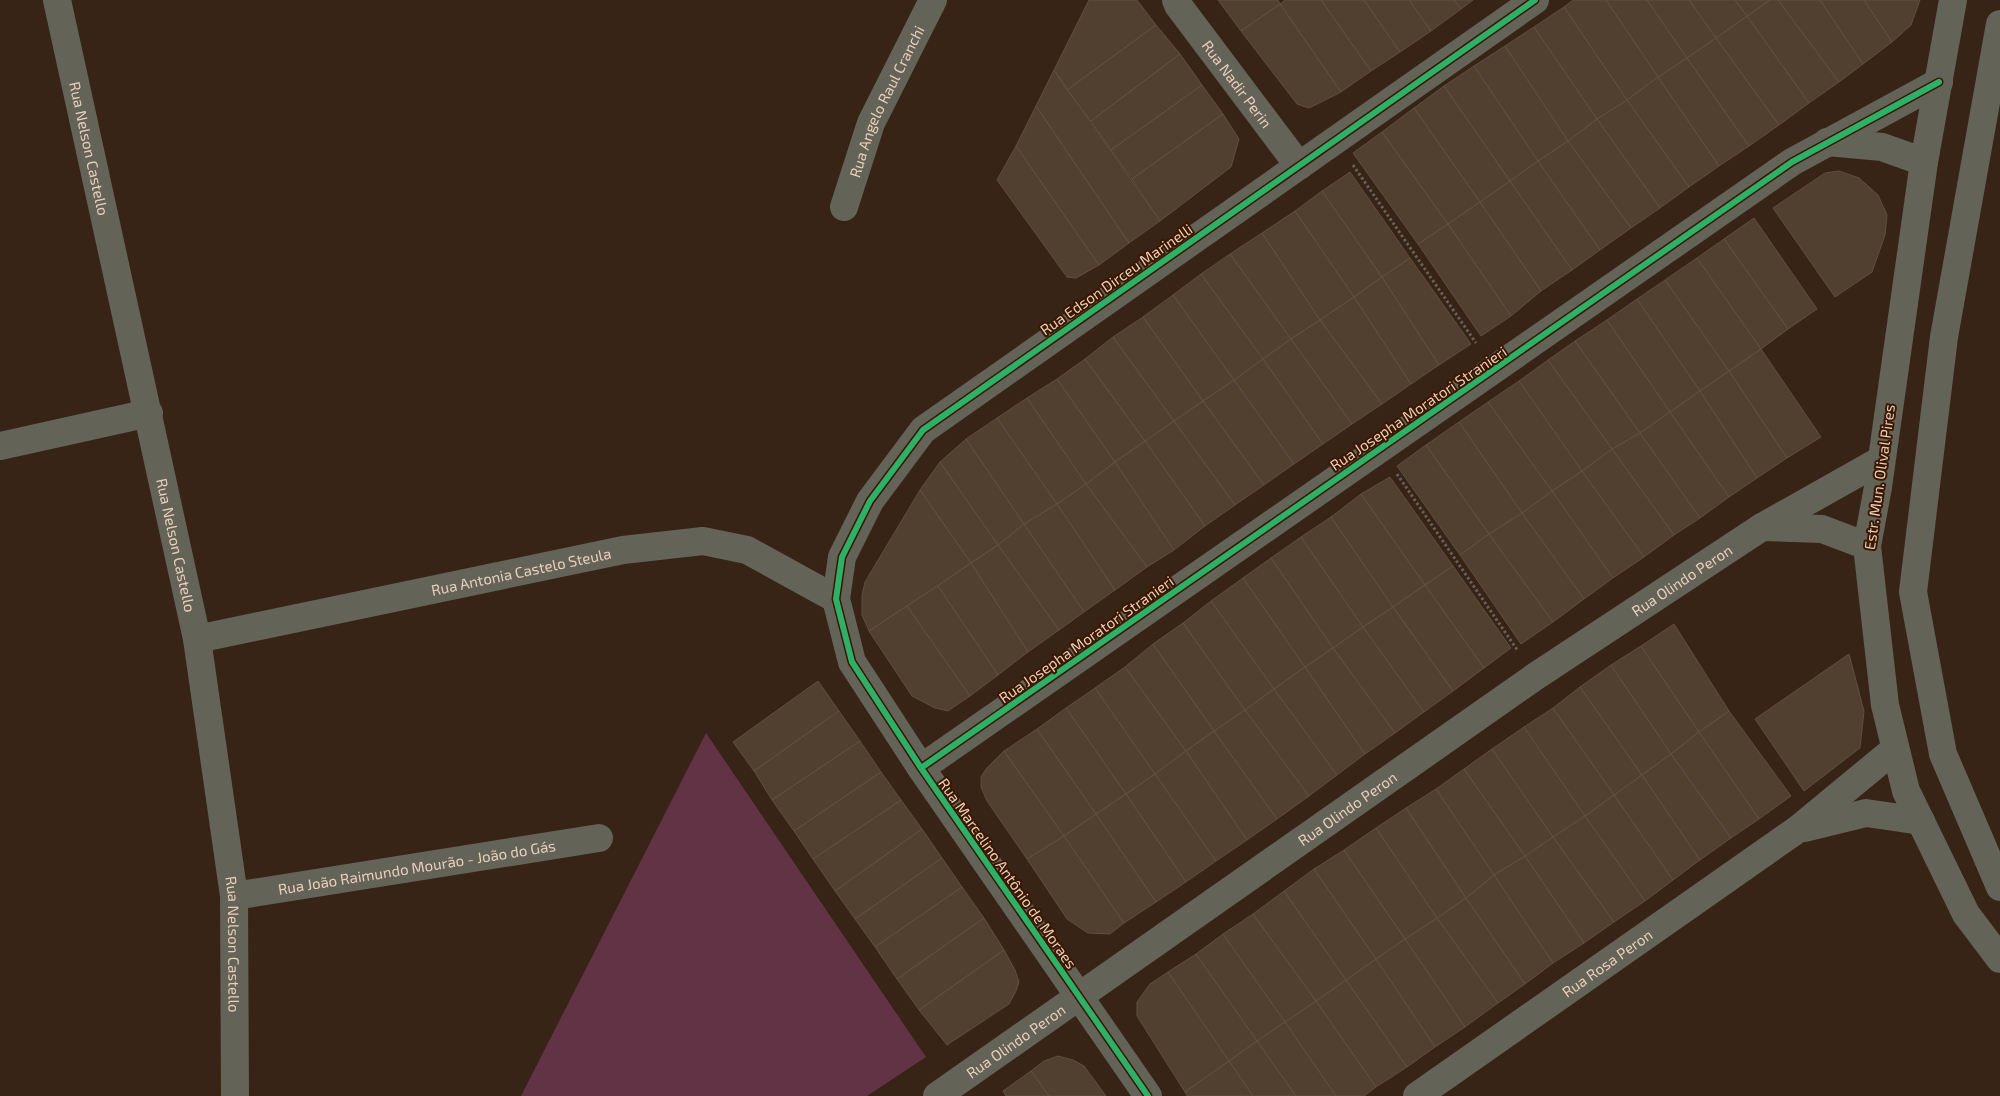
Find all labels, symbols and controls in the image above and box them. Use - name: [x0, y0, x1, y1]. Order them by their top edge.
- street label: Rua Angelo Raul Cranchi: [845, 22, 928, 180]
- street label: Rua Nadir Perin: [1199, 36, 1276, 131]
- street label: Rua Nelson Castello: [66, 80, 113, 217]
- street label: Rua Edson Dirceu Marinelli: [1036, 219, 1196, 339]
- street label: Rua Josepha Moratori Stranieri: [1326, 342, 1510, 474]
- street label: Estr. Mun. Olival Pires: [1860, 403, 1898, 551]
- street label: Rua Nelson Castello: [153, 476, 200, 614]
- street label: Rua Olindo Peron: [1628, 540, 1735, 620]
- street label: Rua Antonia Castelo Steula: [429, 544, 613, 599]
- street label: Rua Josepha Moratori Stranieri: [995, 572, 1177, 706]
- street label: Rua Olindo Peron: [1294, 767, 1400, 849]
- street label: Rua Marcelino Antônio de Moraes: [935, 774, 1081, 972]
- street label: Rua João Raimundo Mourão - João do Gás: [277, 836, 557, 898]
- street label: Rua Nelson Castello: [222, 875, 244, 1012]
- street label: Rua Rosa Peron: [1558, 925, 1656, 1001]
- street label: Rua Olindo Peron: [963, 1000, 1069, 1082]

